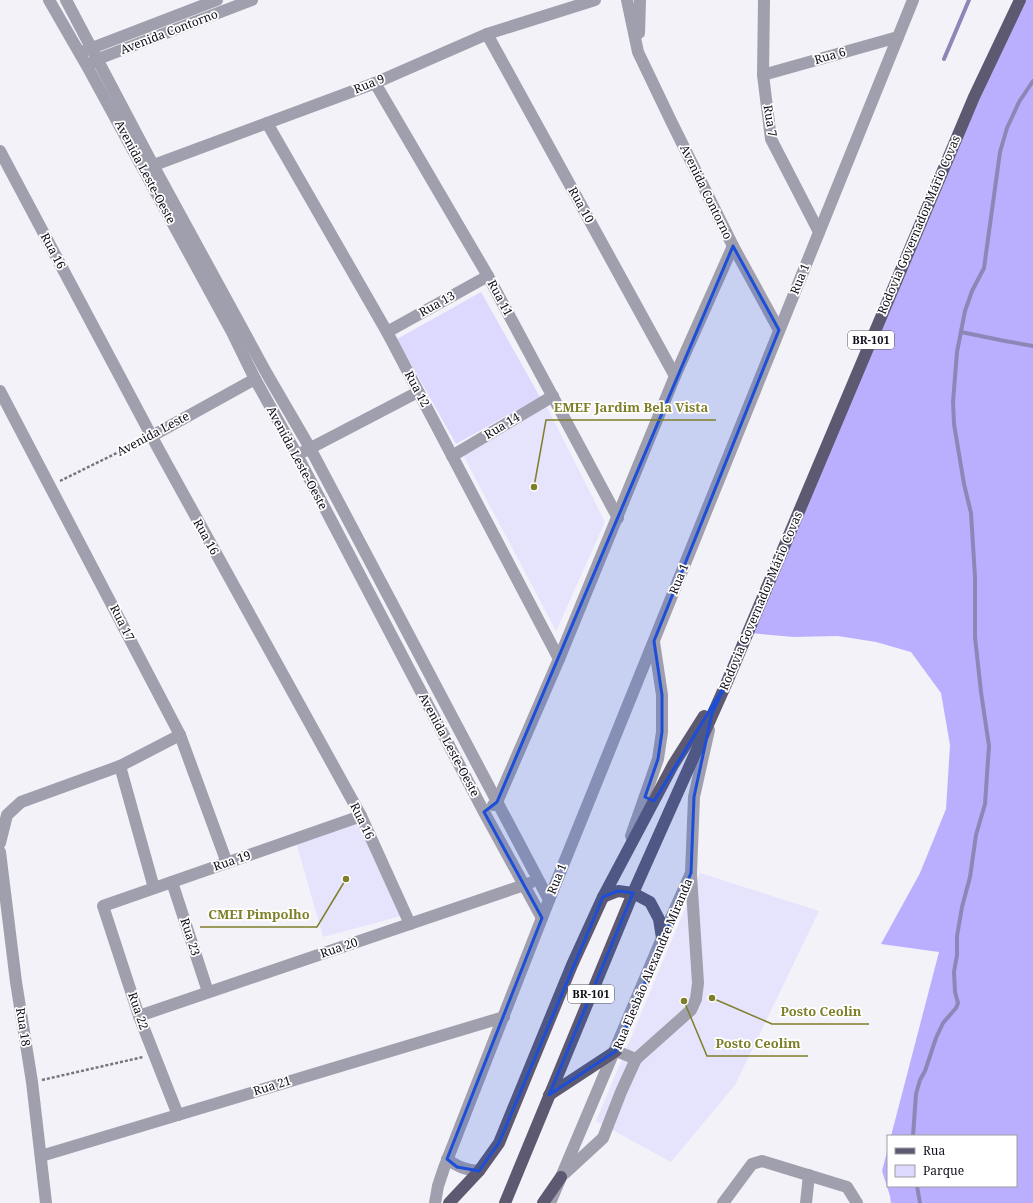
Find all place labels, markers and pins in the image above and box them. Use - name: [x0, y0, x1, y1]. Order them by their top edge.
- callout: EMEF Jardim Bela Vista: [546, 395, 716, 420]
- callout: CMEI Pimpolho: [200, 902, 317, 927]
- callout: Posto Ceolin: [772, 999, 869, 1024]
- callout: Posto Ceolim: [707, 1031, 808, 1056]

